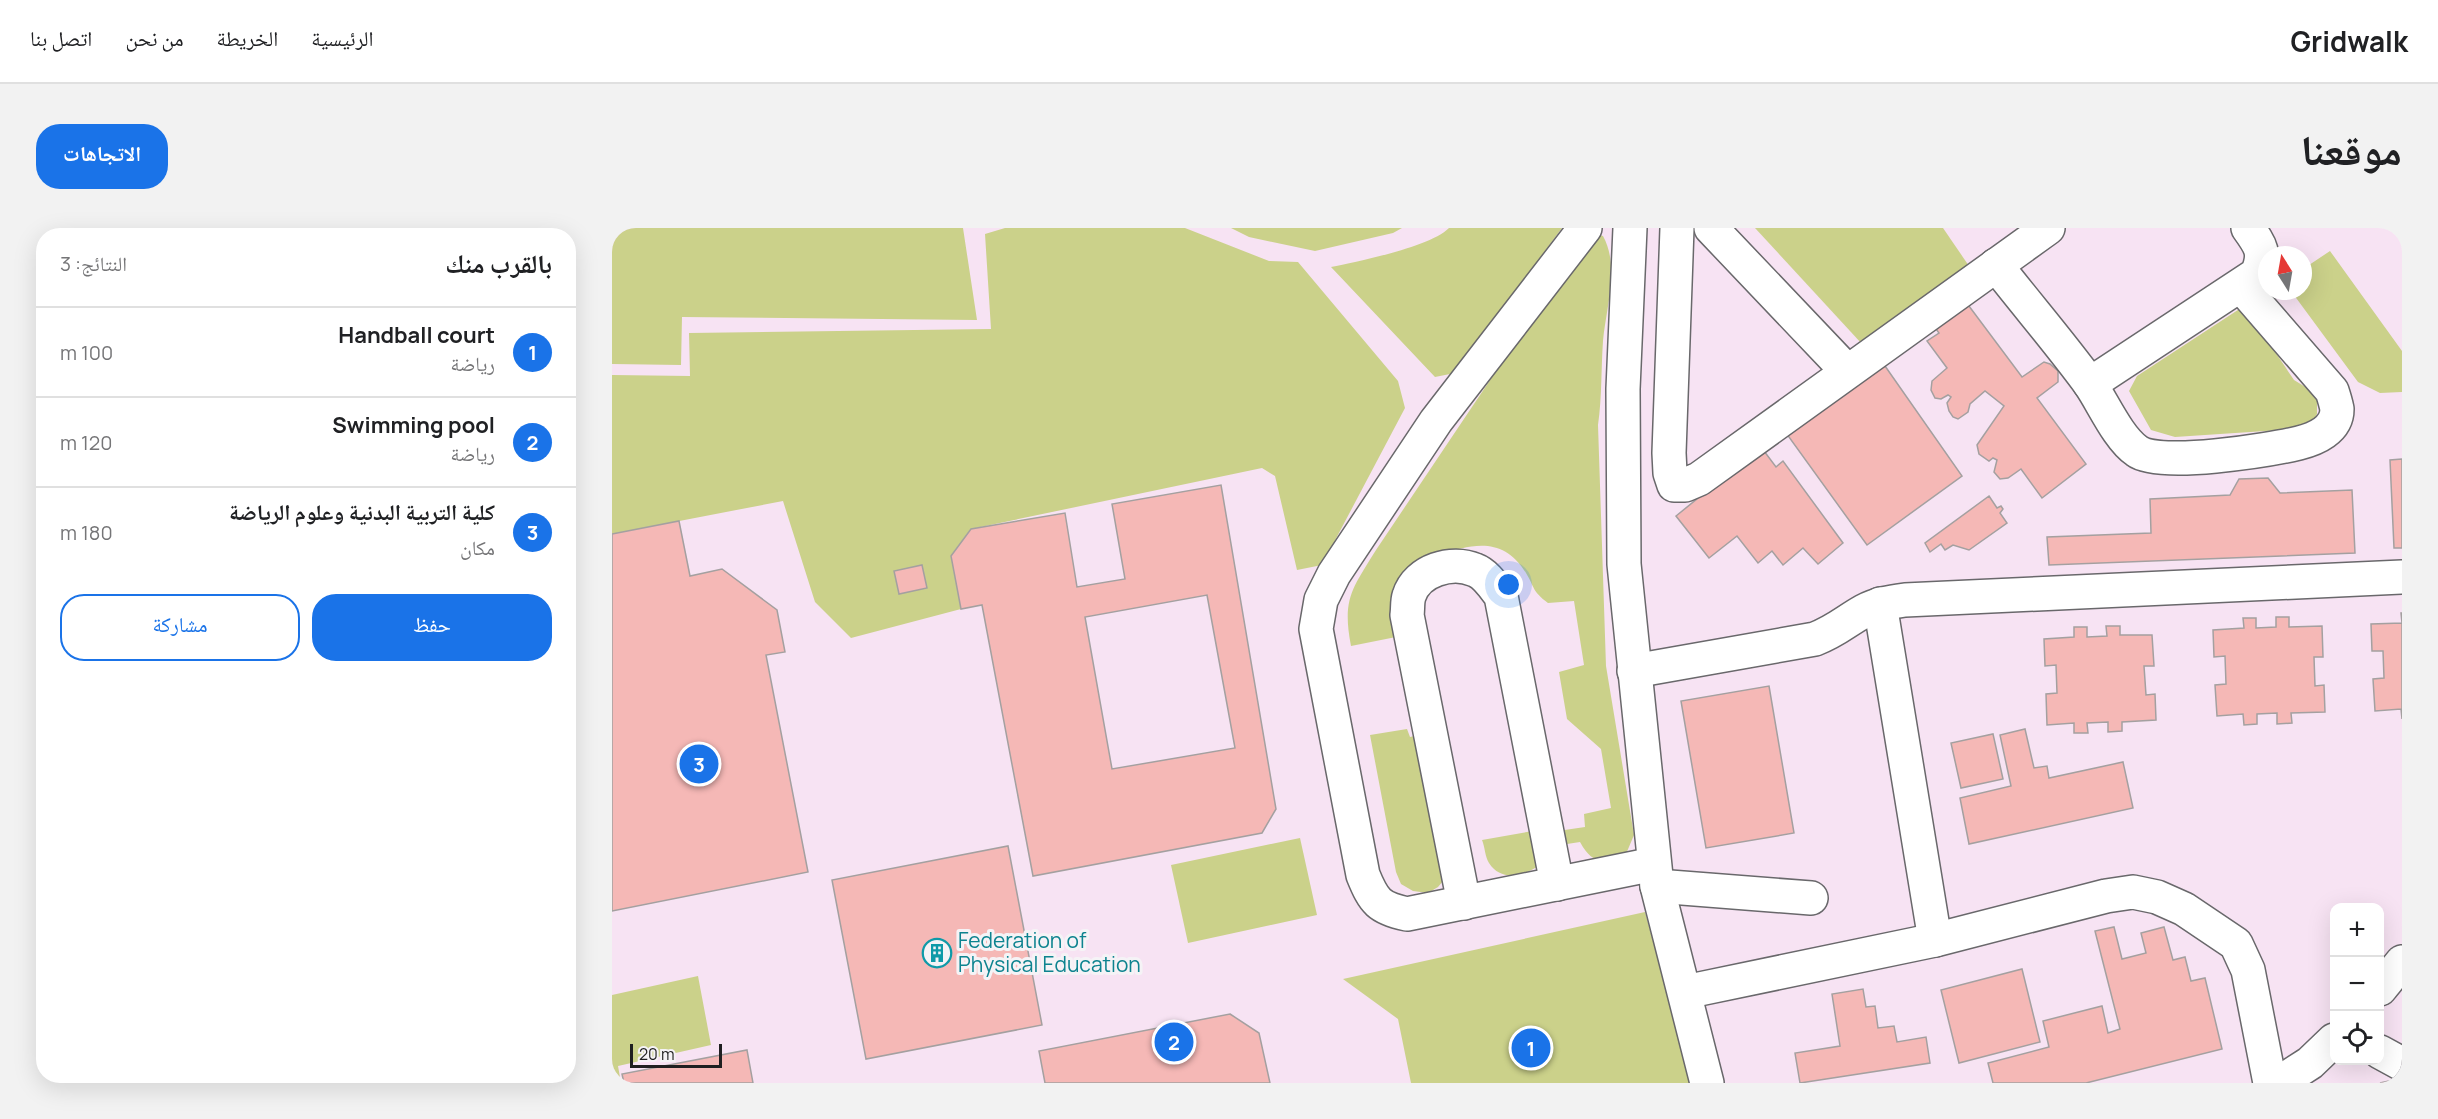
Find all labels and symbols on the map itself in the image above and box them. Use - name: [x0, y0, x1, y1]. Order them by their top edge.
- north arrow: [2258, 246, 2312, 300]
- your location: [1494, 570, 1523, 599]
- pin: 3: [680, 742, 718, 786]
- place label: Federation of Physical Education: [958, 926, 1141, 978]
- building icon: Federation of Physical Education: [921, 937, 953, 969]
- pin: 2: [1154, 1020, 1194, 1064]
- pin: 1: [1512, 1026, 1550, 1070]
- scale bar: [630, 1041, 722, 1068]

